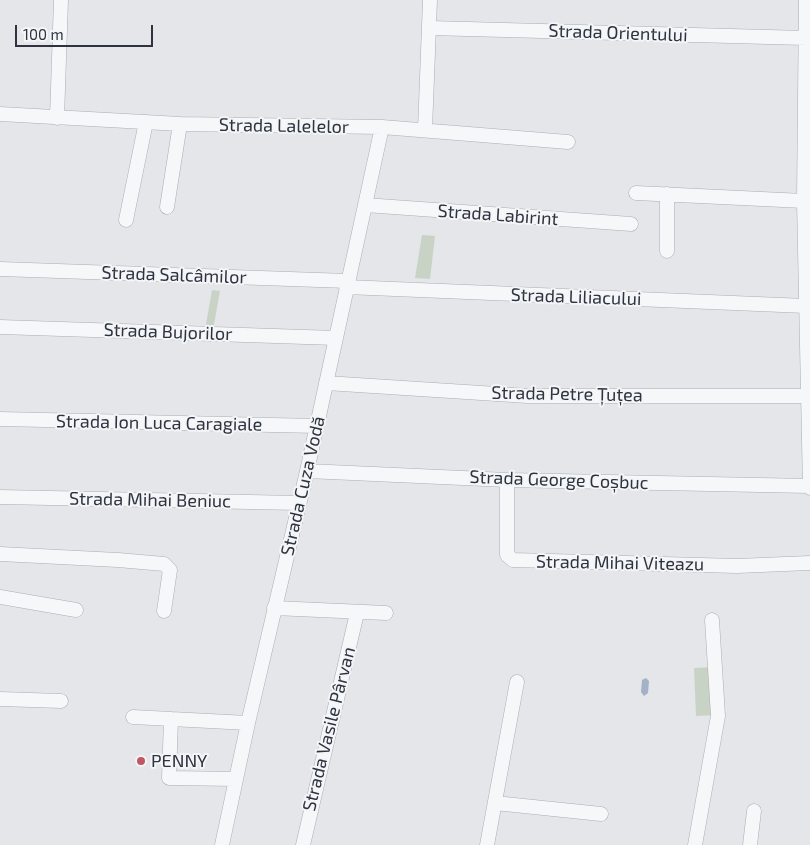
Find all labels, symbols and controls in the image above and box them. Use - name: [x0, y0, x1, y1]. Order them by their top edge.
- scale bar: [18, 15, 155, 47]
- street label: Strada Orientului: [548, 20, 688, 46]
- text: 100 m: [23, 25, 64, 43]
- street label: Strada Lalelelor: [219, 114, 349, 138]
- street label: Strada Labirint: [437, 200, 559, 230]
- street label: Strada Salcâmilor: [101, 262, 247, 288]
- street label: Strada Liliacului: [510, 284, 642, 310]
- street label: Strada Bujorilor: [103, 319, 233, 345]
- street label: Strada Petre Țuțea: [491, 382, 643, 406]
- street label: Strada Ion Luca Caragiale: [56, 410, 262, 436]
- street label: Strada Cuza Vodă: [276, 414, 330, 558]
- street label: Strada George Coșbuc: [469, 466, 649, 494]
- street label: Strada Mihai Beniuc: [69, 488, 231, 512]
- street label: Strada Mihai Viteazu: [536, 551, 704, 575]
- street label: Strada Vasile Pârvan: [298, 645, 360, 813]
- place label: PENNY: [151, 750, 207, 772]
- marker: PENNY: [135, 755, 147, 767]

